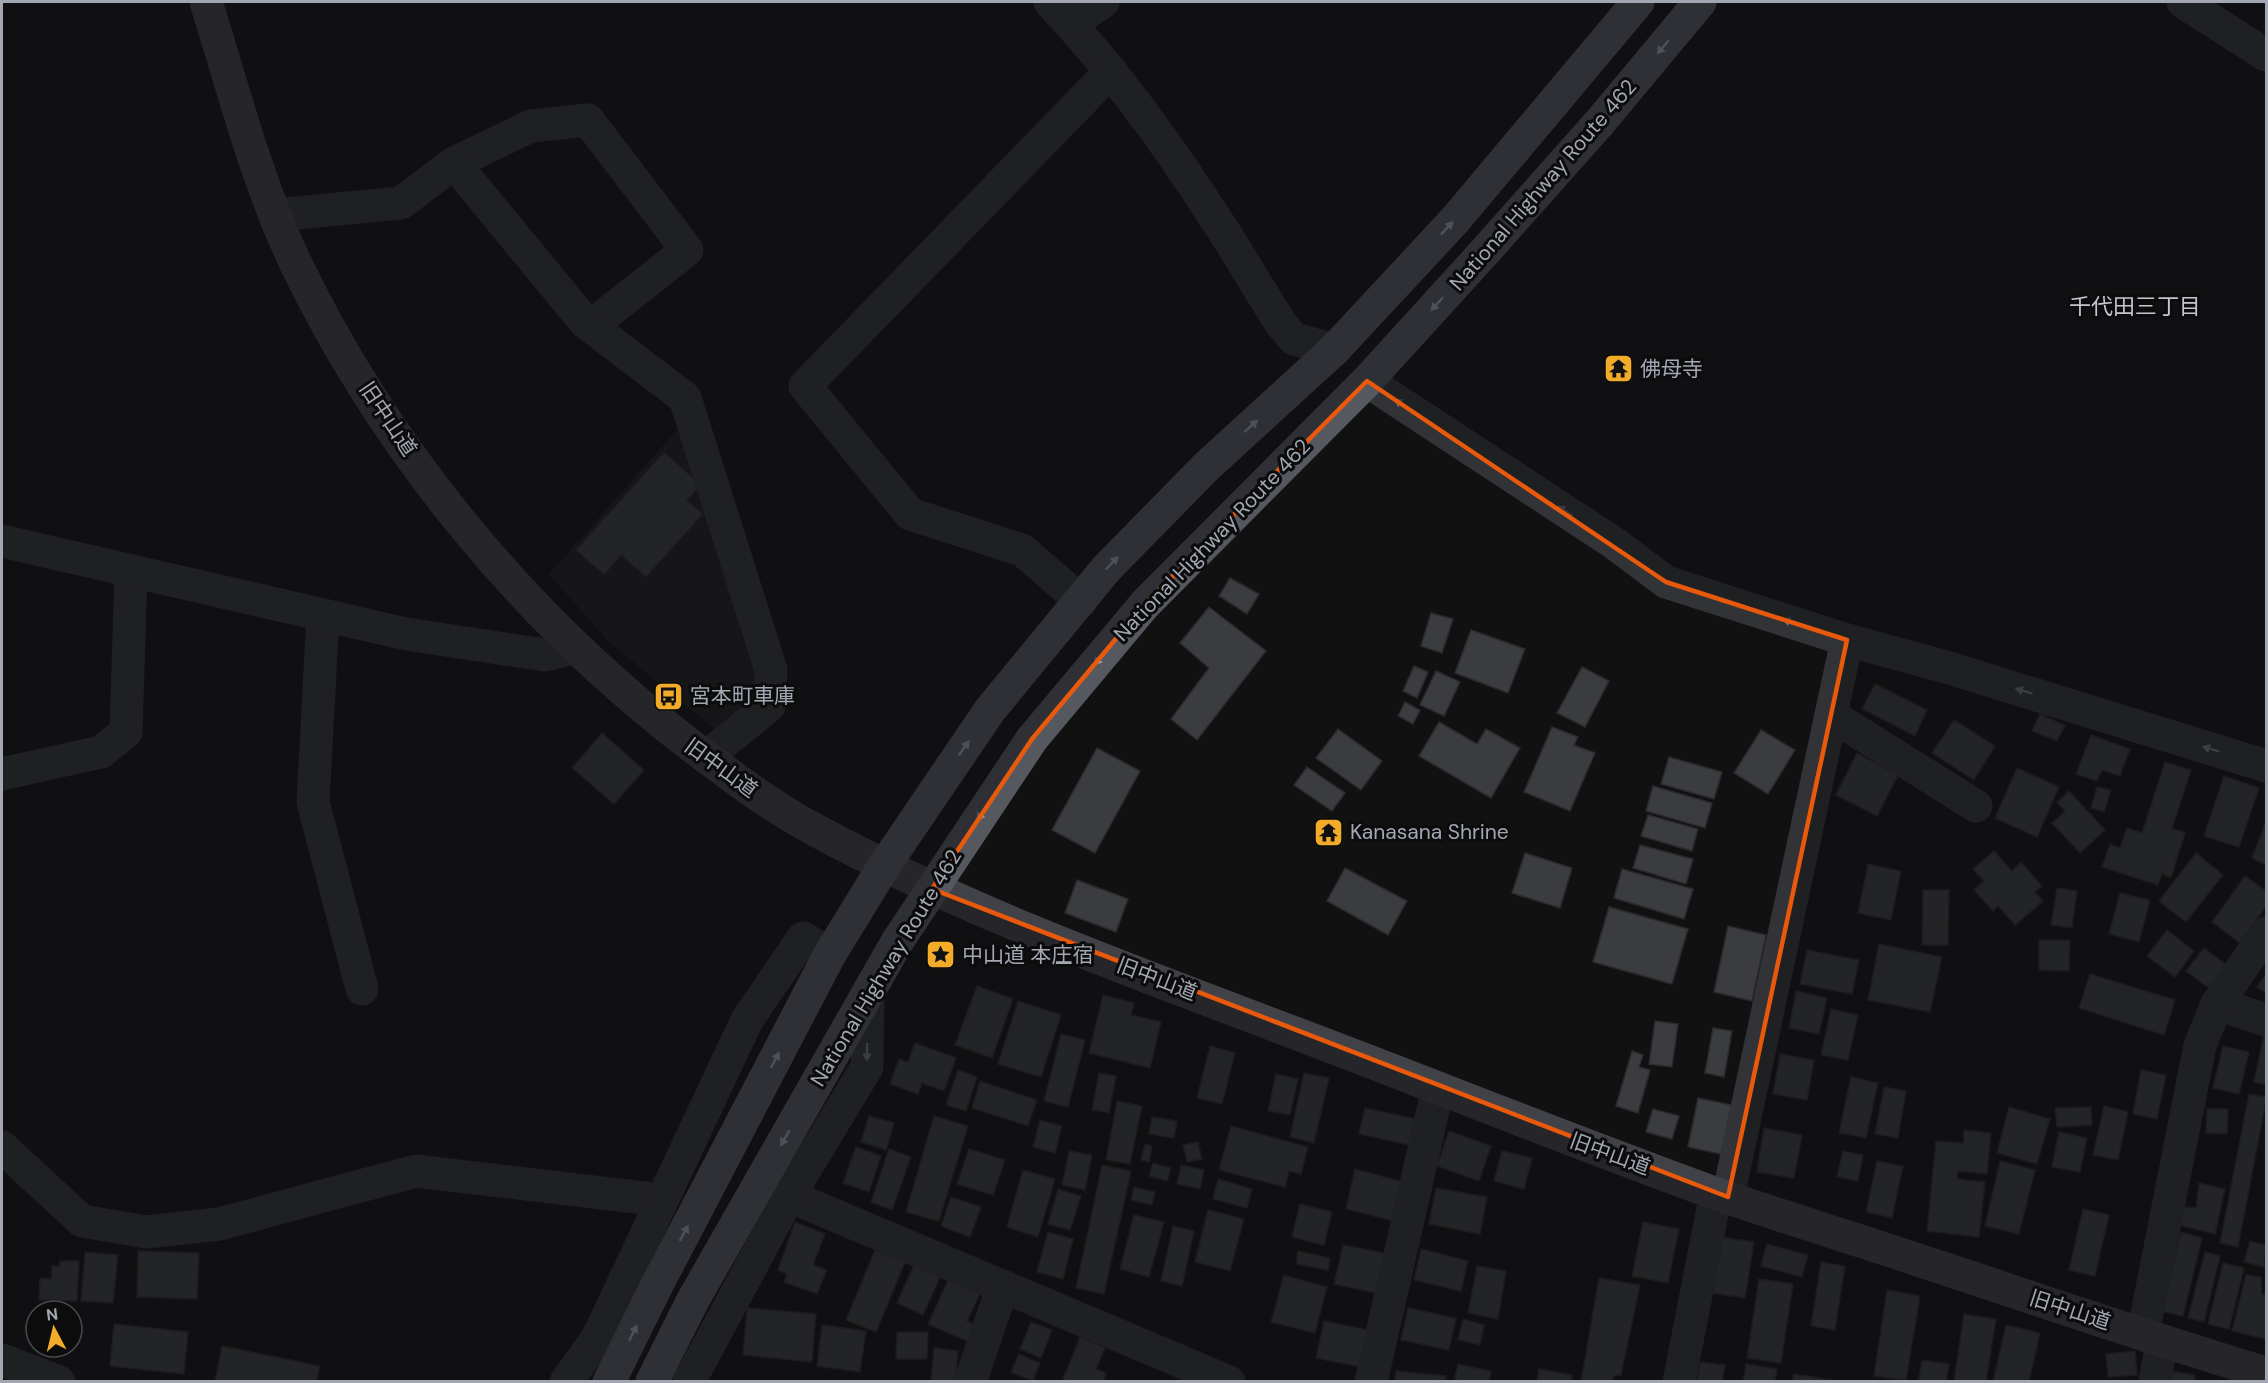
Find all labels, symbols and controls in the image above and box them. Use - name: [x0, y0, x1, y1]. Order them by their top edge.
- one-way arrow: [1656, 39, 1669, 55]
- street label: National Highway Route 462: [1443, 73, 1643, 297]
- one-way arrow: [1440, 222, 1454, 236]
- district label: 千代田三丁目: [2069, 292, 2201, 321]
- one-way arrow: [1431, 296, 1444, 311]
- temple icon: 佛母寺: [1603, 353, 1635, 385]
- place label: 佛母寺: [1640, 355, 1703, 383]
- street label: 旧中山道: [353, 376, 423, 462]
- one-way arrow: [1394, 399, 1410, 410]
- one-way arrow: [1243, 420, 1258, 433]
- street label: National Highway Route 462: [1108, 433, 1316, 647]
- one-way arrow: [1558, 505, 1574, 517]
- one-way arrow: [1105, 556, 1119, 570]
- one-way arrow: [1782, 617, 1800, 626]
- one-way arrow: [1094, 650, 1107, 666]
- bus stop icon: 宮本町車庫: [653, 680, 685, 712]
- place label: 宮本町車庫: [690, 682, 795, 710]
- one-way arrow: [2015, 686, 2033, 695]
- street label: 旧中山道: [679, 732, 763, 804]
- one-way arrow: [958, 740, 970, 756]
- one-way arrow: [2202, 744, 2220, 753]
- one-way arrow: [977, 805, 988, 821]
- temple icon: Kanasana Shrine: [1313, 816, 1345, 848]
- place label: Kanasana Shrine: [1350, 818, 1509, 846]
- street label: National Highway Route 462: [804, 844, 968, 1092]
- place icon: 中山道 本庄宿: [925, 939, 957, 971]
- place label: 中山道 本庄宿: [962, 941, 1094, 969]
- street label: 旧中山道: [1113, 951, 1201, 1007]
- one-way arrow: [862, 1042, 872, 1061]
- one-way arrow: [769, 1051, 779, 1069]
- street label: 旧中山道: [1566, 1126, 1654, 1182]
- one-way arrow: [780, 1130, 790, 1147]
- one-way arrow: [679, 1224, 689, 1241]
- street label: 旧中山道: [2026, 1284, 2114, 1336]
- north arrow: [24, 1299, 84, 1359]
- text: N: [45, 1303, 59, 1326]
- one-way arrow: [627, 1324, 637, 1342]

